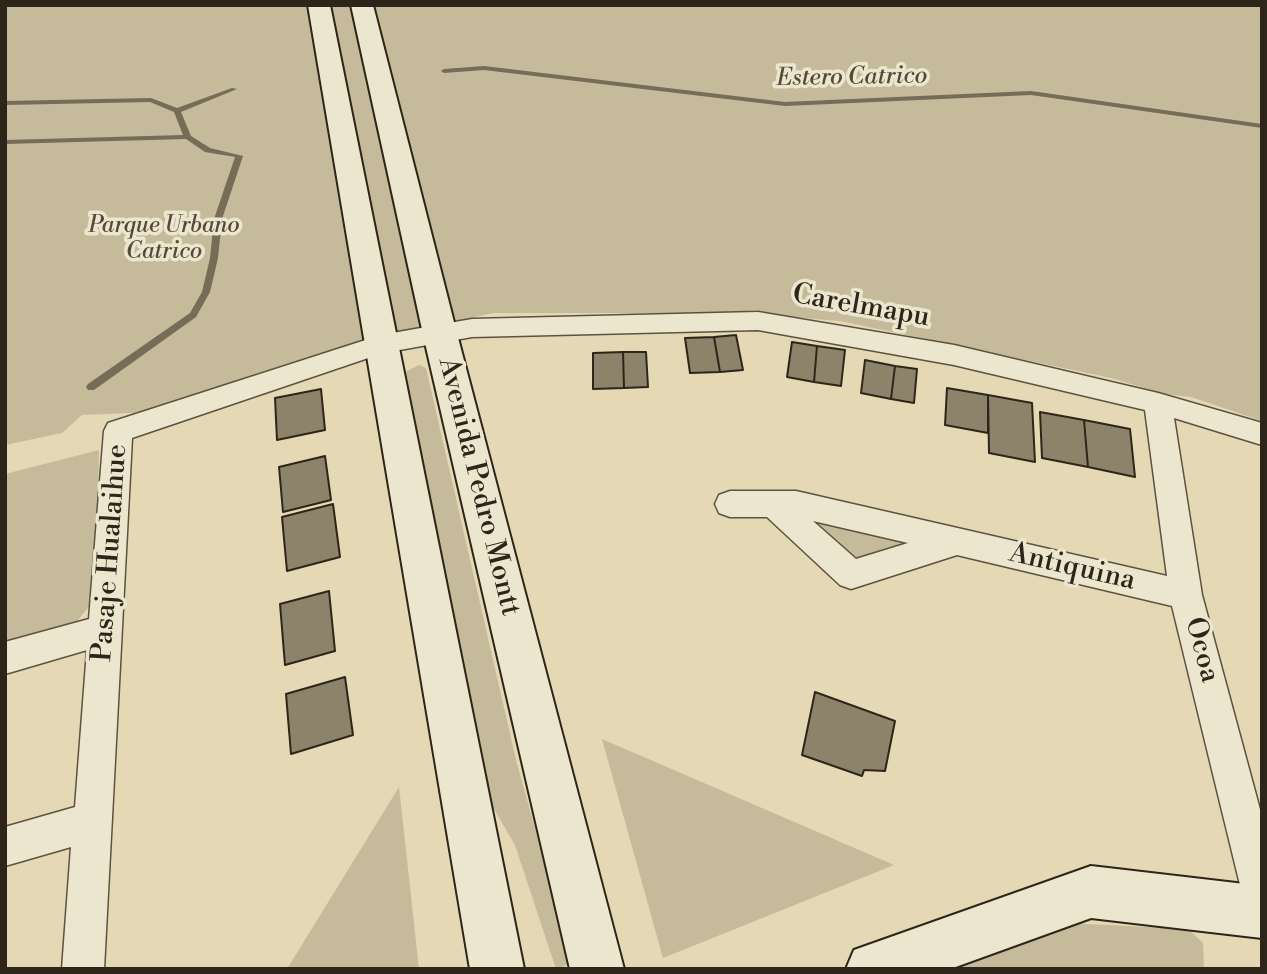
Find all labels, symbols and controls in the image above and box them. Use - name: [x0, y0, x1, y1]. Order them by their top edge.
- water label: Estero Catrico: [776, 62, 928, 94]
- park label: Parque Urbano Catrico: [89, 212, 239, 266]
- street label: Carelmapu: [790, 278, 932, 336]
- street label: Avenida Pedro Montt: [430, 354, 526, 620]
- street label: Pasaje Hualaihue: [87, 443, 135, 663]
- street label: Antiquina: [1006, 537, 1138, 599]
- street label: Ocoa: [1176, 614, 1226, 686]

